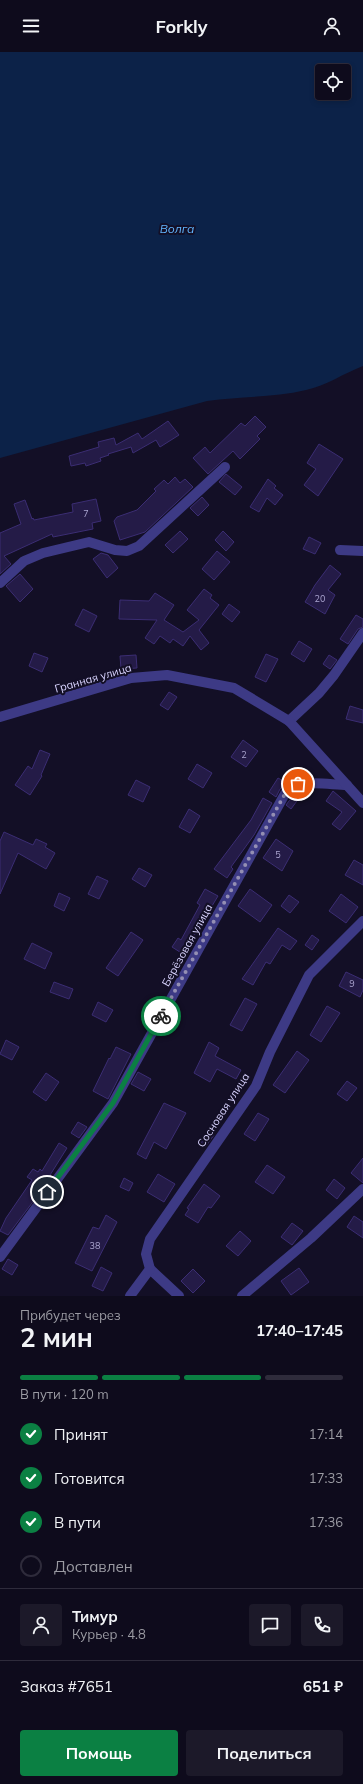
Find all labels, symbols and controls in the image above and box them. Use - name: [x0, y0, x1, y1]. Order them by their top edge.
- icon: menu: [20, 15, 42, 37]
- text: Forkly: [155, 15, 208, 38]
- icon: person: [321, 15, 343, 37]
- map controls: [315, 64, 351, 100]
- button: locate: [315, 64, 351, 100]
- water label: Волга: [160, 221, 194, 236]
- house number: 7: [83, 508, 89, 519]
- house number: 20: [315, 593, 325, 604]
- street label: Гранная улица: [53, 660, 133, 696]
- house number: 2: [241, 749, 247, 760]
- pin: [281, 767, 315, 801]
- icon: bag: [287, 773, 309, 795]
- house number: 5: [275, 849, 281, 860]
- street label: Берёзовая улица: [159, 901, 215, 989]
- house number: 9: [349, 978, 355, 989]
- courier: [141, 996, 181, 1036]
- icon: bike: [150, 1005, 172, 1027]
- street label: Сосновая улица: [194, 1070, 252, 1150]
- pin: [30, 1175, 64, 1209]
- icon: home: [36, 1181, 58, 1203]
- house number: 38: [90, 1240, 100, 1251]
- text: Прибудет через: [20, 1307, 121, 1323]
- text: 2 мин: [20, 1321, 93, 1354]
- text: 17:40–17:45: [256, 1321, 343, 1340]
- text: В пути · 120 m: [20, 1386, 109, 1402]
- icon: check: [20, 1423, 42, 1445]
- text: Принят: [54, 1425, 108, 1444]
- text: 17:14: [309, 1426, 343, 1442]
- icon: check: [20, 1467, 42, 1489]
- text: Готовится: [54, 1469, 125, 1488]
- text: 17:33: [309, 1470, 343, 1486]
- icon: check: [20, 1511, 42, 1533]
- text: В пути: [54, 1513, 101, 1532]
- text: 17:36: [309, 1514, 343, 1530]
- text: Доставлен: [54, 1557, 133, 1576]
- button: person: [20, 1604, 62, 1646]
- button: chat: [249, 1604, 291, 1646]
- button: phone: [301, 1604, 343, 1646]
- text: Тимур: [72, 1607, 118, 1626]
- text: Курьер · 4.8: [72, 1626, 146, 1642]
- text: Заказ #7651: [20, 1677, 113, 1696]
- text: 651 ₽: [303, 1677, 343, 1696]
- button: Помощь: [20, 1730, 178, 1776]
- button: Поделиться: [186, 1730, 343, 1776]

